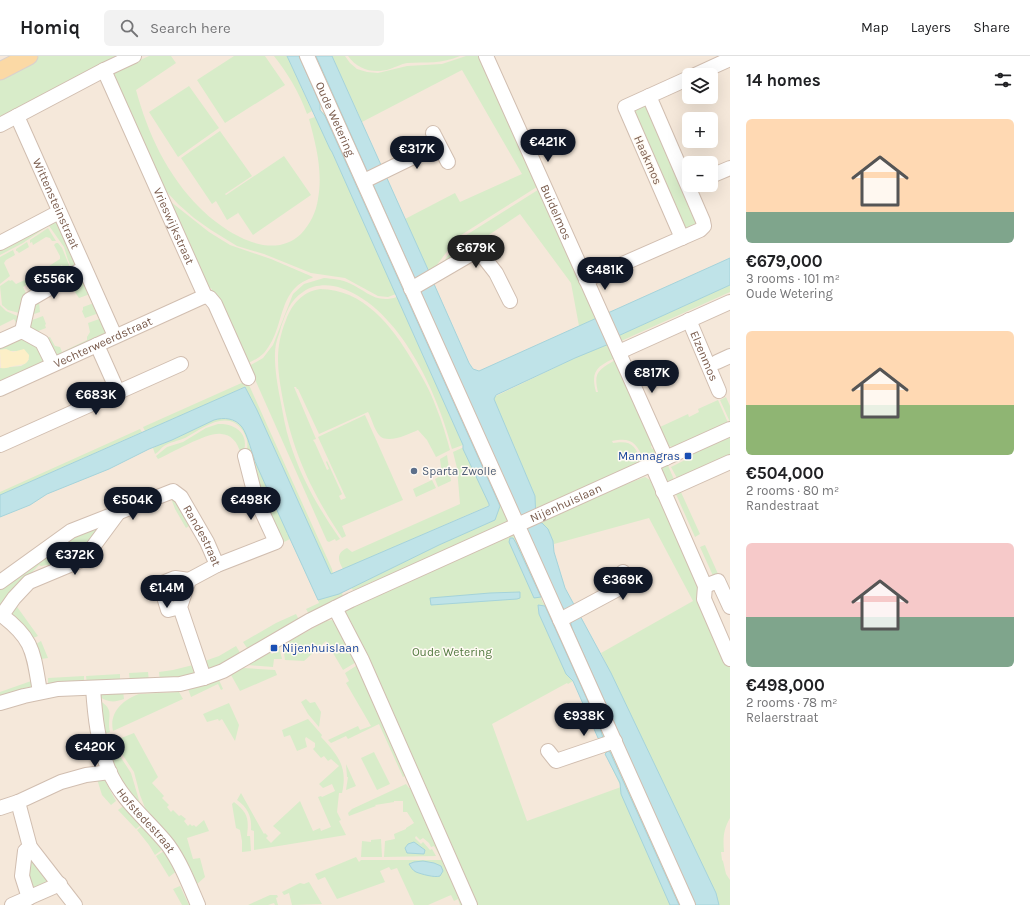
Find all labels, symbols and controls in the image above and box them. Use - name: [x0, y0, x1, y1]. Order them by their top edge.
- search box: [104, 10, 384, 46]
- text: Homiq: [20, 17, 80, 39]
- icon: search: [118, 17, 140, 39]
- text: Search here: [150, 19, 231, 37]
- text: Map: [861, 19, 889, 36]
- text: Layers: [911, 19, 951, 36]
- text: Share: [973, 19, 1010, 36]
- map controls: [682, 68, 718, 192]
- button: layers: [682, 68, 718, 104]
- icon: filters: [992, 69, 1014, 91]
- text: 14 homes: [746, 70, 821, 90]
- street label: Oude Wetering: [312, 79, 358, 159]
- button: +: [682, 112, 718, 148]
- pin: €421K: [520, 129, 576, 163]
- street label: Haakmos: [631, 133, 665, 187]
- text: €421K: [530, 134, 566, 149]
- pin: €317K: [389, 136, 445, 170]
- text: €317K: [399, 141, 435, 156]
- icon: home: [844, 145, 916, 217]
- street label: Wittensteinstraat: [30, 156, 82, 252]
- button: −: [682, 156, 718, 192]
- street label: Buidelmos: [537, 182, 574, 242]
- street label: Vrieswijkstraat: [151, 186, 197, 267]
- pin: €679K: [448, 235, 504, 269]
- text: €679K: [456, 240, 496, 255]
- text: €679,000: [746, 251, 822, 271]
- pin: €481K: [577, 257, 633, 291]
- text: €481K: [586, 262, 624, 277]
- pin: €556K: [26, 266, 82, 300]
- text: €556K: [34, 271, 74, 286]
- text: 3 rooms · 101 m²: [746, 271, 840, 286]
- text: Oude Wetering: [746, 286, 833, 301]
- street label: Vechterweerdstraat: [52, 314, 155, 371]
- street label: Elzenmos: [687, 329, 721, 383]
- icon: home: [844, 357, 916, 429]
- pin: €817K: [624, 360, 680, 394]
- text: €817K: [634, 365, 670, 380]
- pin: €683K: [68, 382, 124, 416]
- text: €683K: [75, 387, 117, 402]
- place label: Mannagras: [618, 449, 680, 463]
- marker: Mannagras: [683, 451, 693, 461]
- text: €504,000: [746, 463, 824, 483]
- place label: Sparta Zwolle: [422, 464, 496, 478]
- marker: Sparta Zwolle: [409, 466, 419, 476]
- street label: Nijenhuislaan: [528, 481, 604, 525]
- text: 2 rooms · 80 m²: [746, 483, 839, 498]
- pin: €504K: [105, 487, 161, 521]
- pin: €498K: [223, 487, 279, 521]
- text: €504K: [113, 492, 153, 507]
- text: €498K: [231, 492, 271, 507]
- text: Randestraat: [746, 498, 819, 513]
- street label: Randestraat: [180, 502, 224, 569]
- pin: €372K: [47, 542, 103, 576]
- text: €372K: [55, 547, 95, 562]
- pin: €369K: [595, 567, 651, 601]
- icon: home: [844, 569, 916, 641]
- text: €369K: [603, 572, 643, 587]
- pin: €1.4M: [139, 575, 195, 609]
- text: €1.4M: [150, 580, 184, 595]
- place label: Nijenhuislaan: [282, 641, 359, 655]
- marker: Nijenhuislaan: [269, 643, 279, 653]
- park label: Oude Wetering: [412, 645, 492, 659]
- text: €498,000: [746, 675, 825, 695]
- text: 2 rooms · 78 m²: [746, 695, 838, 710]
- pin: €938K: [556, 703, 612, 737]
- text: €938K: [563, 708, 605, 723]
- text: Relaerstraat: [746, 710, 818, 725]
- pin: €420K: [67, 734, 123, 768]
- text: €420K: [75, 739, 115, 754]
- street label: Hofstedestraat: [114, 785, 179, 856]

